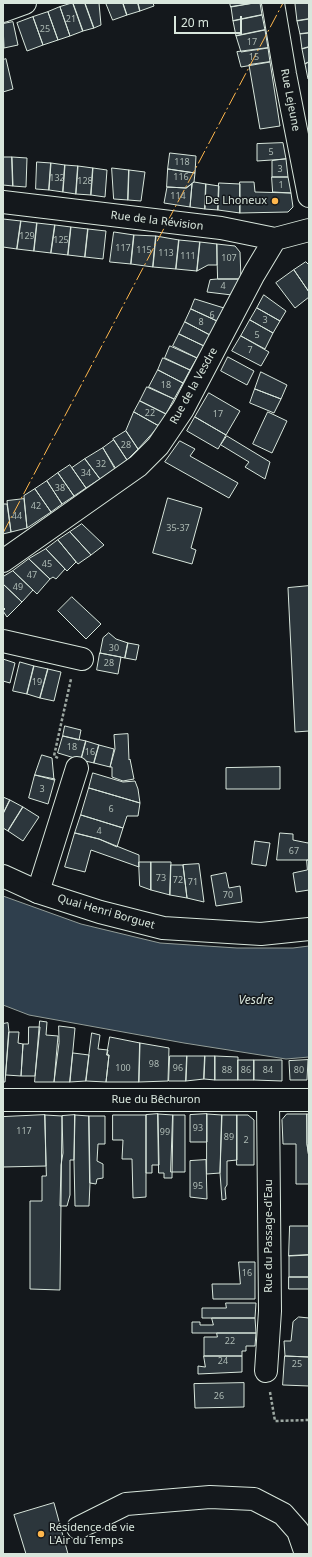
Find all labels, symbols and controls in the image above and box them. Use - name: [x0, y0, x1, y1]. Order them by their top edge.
- scale bar: [176, 8, 244, 34]
- house number: 21: [66, 14, 76, 24]
- text: 20 m: [181, 14, 209, 31]
- house number: 25: [40, 24, 50, 34]
- house number: 17: [247, 37, 257, 47]
- house number: 15: [249, 52, 259, 62]
- street label: Rue Lejeune: [277, 68, 303, 132]
- house number: 5: [268, 147, 274, 157]
- house number: 118: [174, 157, 190, 167]
- house number: 3: [277, 164, 283, 174]
- house number: 116: [173, 172, 189, 182]
- house number: 132: [49, 173, 65, 183]
- house number: 128: [77, 176, 93, 186]
- house number: 1: [278, 180, 284, 190]
- house number: 114: [170, 191, 186, 201]
- place label: De Lhoneux: [205, 194, 267, 208]
- marker: De Lhoneux: [270, 196, 280, 206]
- street label: Rue de la Révision: [110, 209, 204, 233]
- house number: 129: [19, 231, 35, 241]
- house number: 125: [53, 235, 69, 245]
- house number: 117: [115, 243, 131, 253]
- house number: 115: [136, 245, 152, 255]
- house number: 113: [158, 248, 174, 258]
- house number: 111: [180, 251, 196, 261]
- house number: 107: [221, 253, 237, 263]
- house number: 4: [220, 281, 226, 291]
- house number: 6: [209, 310, 215, 320]
- house number: 3: [262, 315, 268, 325]
- house number: 8: [198, 317, 204, 327]
- house number: 5: [254, 330, 260, 340]
- street label: Rue de la Vesdre: [167, 345, 221, 427]
- house number: 7: [247, 345, 253, 355]
- house number: 18: [161, 380, 171, 390]
- house number: 22: [145, 408, 155, 418]
- house number: 17: [213, 409, 223, 419]
- house number: 28: [121, 440, 131, 450]
- house number: 32: [96, 459, 106, 469]
- house number: 34: [81, 468, 91, 478]
- house number: 38: [55, 483, 65, 493]
- house number: 42: [31, 501, 41, 511]
- house number: 44: [12, 511, 22, 521]
- house number: 35-37: [166, 523, 190, 533]
- house number: 45: [42, 559, 52, 569]
- house number: 47: [27, 570, 37, 580]
- house number: 49: [13, 582, 23, 592]
- house number: 30: [109, 643, 119, 653]
- house number: 28: [104, 658, 114, 668]
- house number: 19: [32, 677, 42, 687]
- house number: 18: [67, 742, 77, 752]
- house number: 16: [85, 747, 95, 757]
- house number: 3: [39, 784, 45, 794]
- house number: 6: [108, 804, 114, 814]
- house number: 4: [96, 826, 102, 836]
- house number: 67: [289, 846, 299, 856]
- house number: 73: [156, 873, 166, 883]
- house number: 72: [173, 875, 183, 885]
- house number: 71: [188, 877, 198, 887]
- house number: 70: [223, 890, 233, 900]
- street label: Quai Henri Borguet: [56, 892, 156, 932]
- water label: Vesdre: [238, 994, 274, 1008]
- house number: 98: [149, 1059, 159, 1069]
- house number: 100: [115, 1063, 131, 1073]
- house number: 96: [173, 1063, 183, 1073]
- house number: 88: [222, 1065, 232, 1075]
- house number: 86: [241, 1065, 251, 1075]
- house number: 84: [263, 1065, 273, 1075]
- house number: 80: [294, 1065, 304, 1075]
- street label: Rue du Bêchuron: [111, 1093, 201, 1107]
- house number: 93: [193, 1123, 203, 1133]
- house number: 117: [16, 1126, 32, 1136]
- house number: 99: [160, 1127, 170, 1137]
- house number: 89: [224, 1132, 234, 1142]
- house number: 2: [243, 1135, 249, 1145]
- street label: Rue du Passage-d'Eau: [262, 1179, 276, 1293]
- house number: 95: [193, 1181, 203, 1191]
- house number: 16: [242, 1268, 252, 1278]
- house number: 22: [225, 1336, 235, 1346]
- house number: 24: [218, 1356, 228, 1366]
- house number: 25: [292, 1359, 302, 1369]
- house number: 26: [214, 1391, 224, 1401]
- place label: Résidence de vie L'Air du Temps: [49, 1521, 135, 1547]
- marker: Résidence de vie L'Air du Temps: [36, 1529, 46, 1539]

